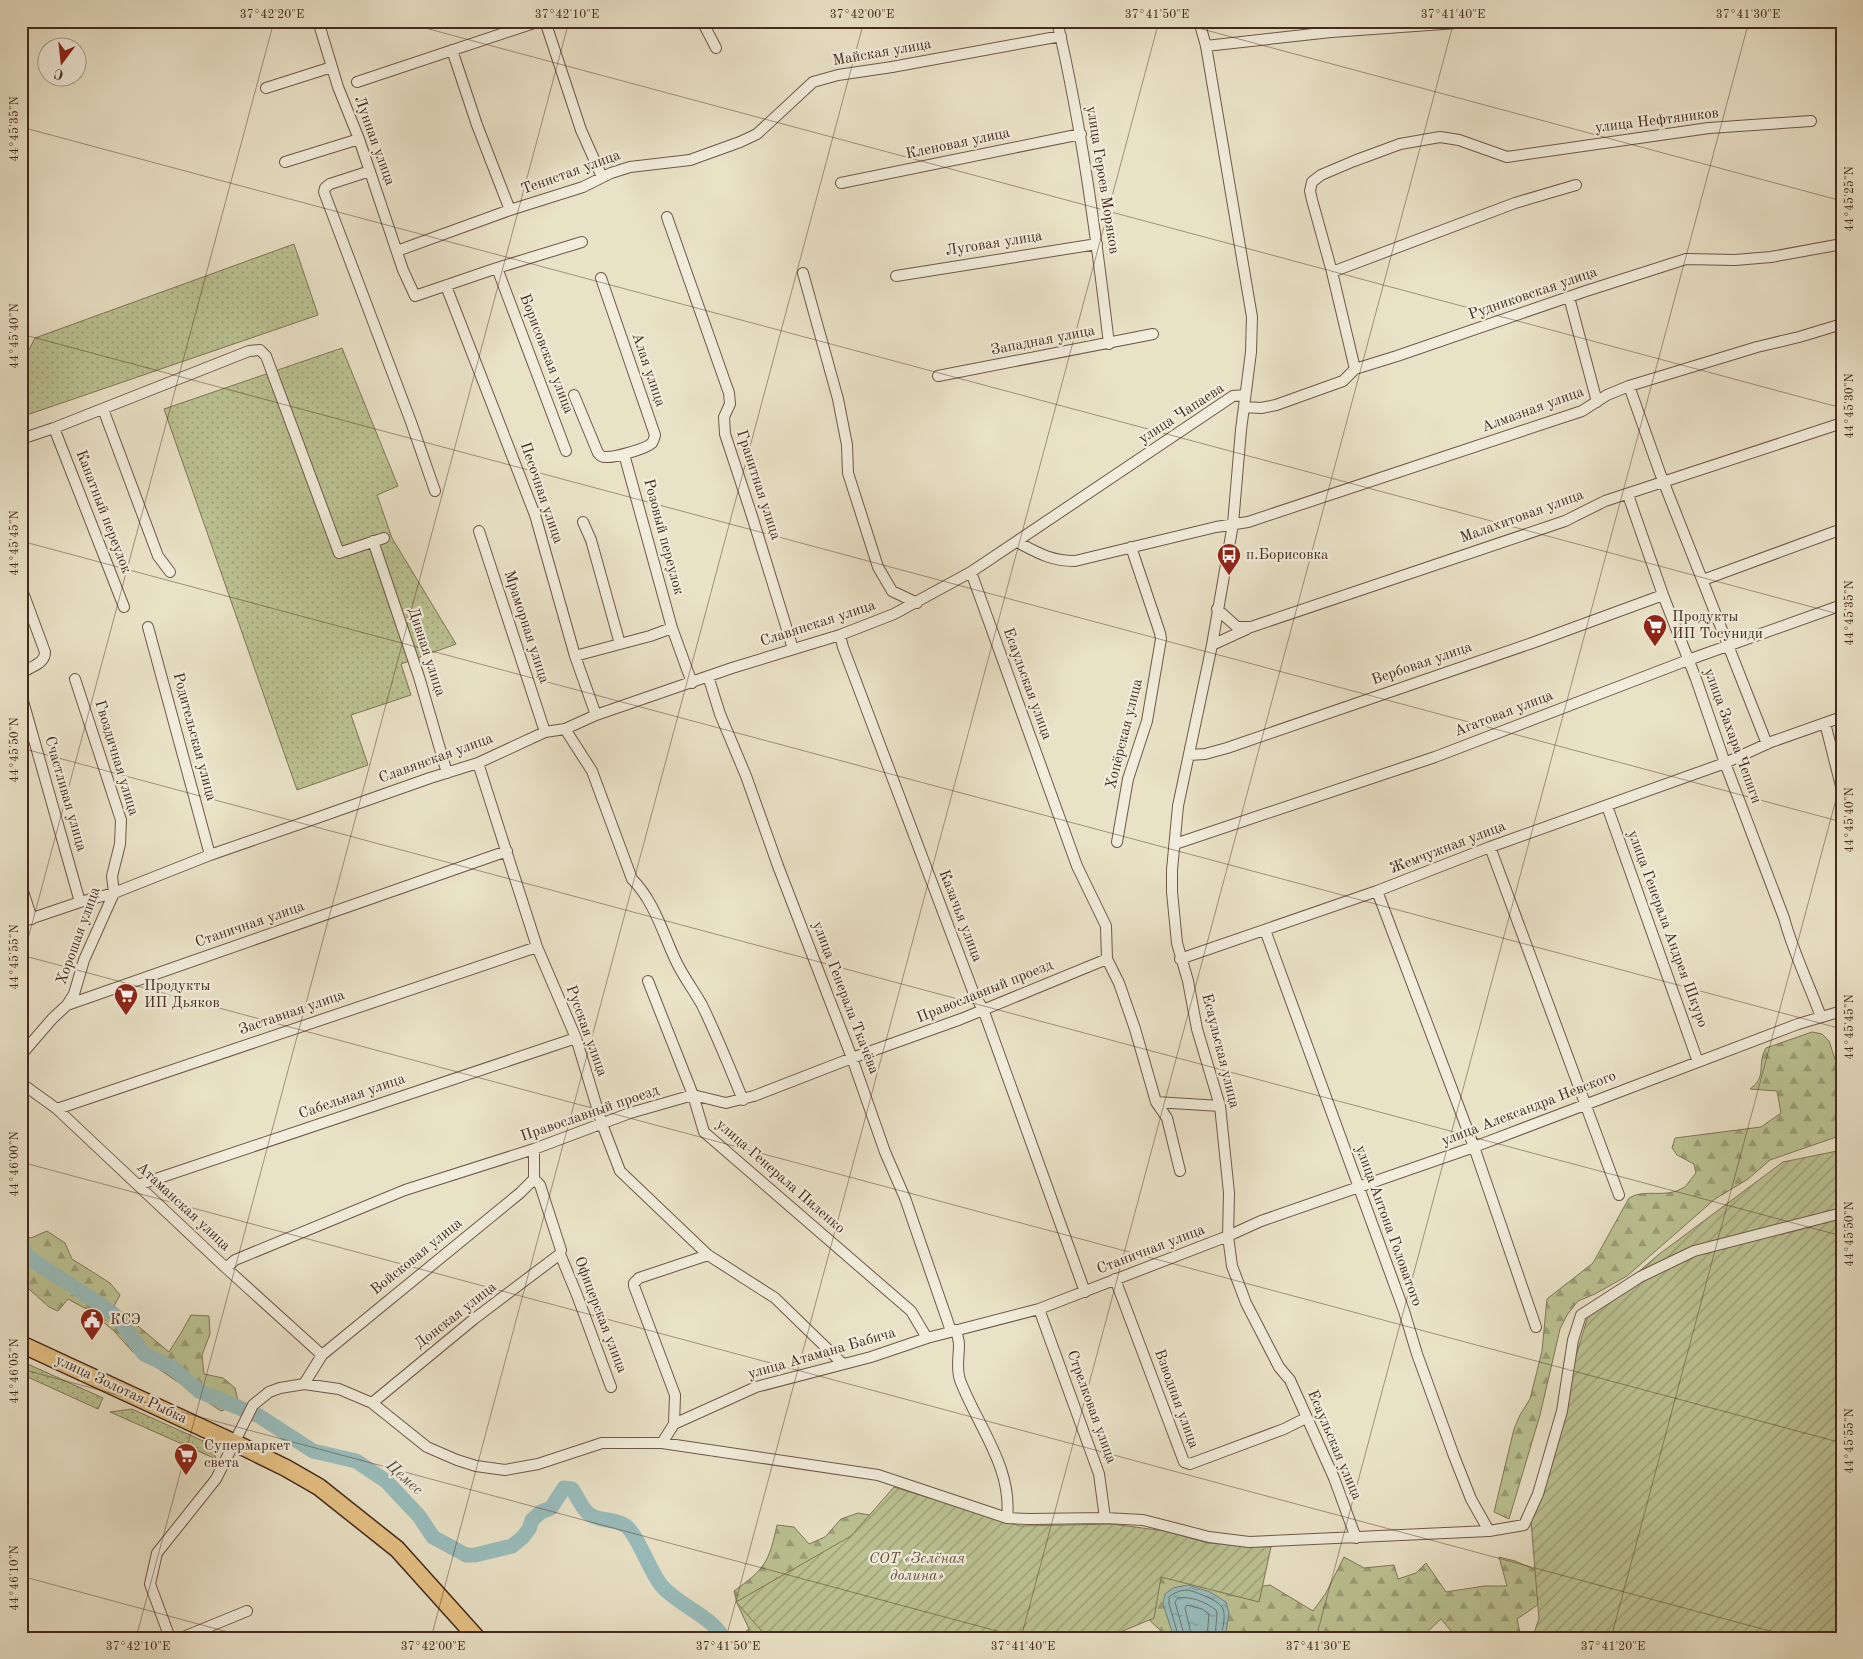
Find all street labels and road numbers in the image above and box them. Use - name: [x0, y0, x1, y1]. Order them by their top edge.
- street label: Майская улица: [832, 37, 933, 69]
- street label: Лунная улица: [351, 94, 397, 188]
- street label: улица Героев Моряков: [1083, 105, 1121, 255]
- street label: улица Нефтяников: [1594, 106, 1720, 136]
- street label: Кленовая улица: [905, 126, 1012, 162]
- street label: Тенистая улица: [519, 148, 623, 198]
- street label: Луговая улица: [945, 229, 1044, 259]
- street label: Рудниковская улица: [1467, 265, 1600, 323]
- street label: Борисовская улица: [516, 292, 576, 416]
- street label: Западная улица: [990, 323, 1097, 358]
- street label: Алая улица: [628, 331, 668, 409]
- street label: улица Чапаева: [1137, 381, 1228, 447]
- street label: Алмазная улица: [1480, 384, 1587, 435]
- street label: Гранитная улица: [733, 428, 783, 542]
- street label: Песочная улица: [517, 440, 566, 546]
- street label: Канатный переулок: [73, 448, 134, 576]
- street label: Розовый переулок: [640, 477, 686, 597]
- street label: Малахитовая улица: [1458, 487, 1586, 546]
- street label: Мраморная улица: [501, 569, 551, 686]
- street label: Славянская улица: [759, 598, 878, 650]
- street label: Дивная улица: [405, 606, 448, 699]
- street label: Есаульская улица: [1000, 626, 1054, 742]
- street label: Вербовая улица: [1370, 640, 1475, 688]
- street label: улица Захара Чепиги: [1701, 666, 1763, 806]
- street label: Родительская улица: [170, 671, 219, 803]
- street label: Хопёрская улица: [1104, 677, 1146, 791]
- street label: Агатовая улица: [1453, 688, 1556, 740]
- street label: Гвоздичная улица: [91, 699, 141, 818]
- street label: Славянская улица: [377, 731, 496, 787]
- street label: Счастливая улица: [41, 735, 89, 854]
- street label: Жемчужная улица: [1388, 819, 1508, 877]
- street label: улица Генерала Андрея Шкуро: [1624, 828, 1710, 1030]
- street label: Казачья улица: [936, 868, 985, 965]
- street label: Хорошая улица: [54, 885, 104, 987]
- street label: Станичная улица: [194, 899, 307, 951]
- street label: улица Генерала Ткачёва: [809, 920, 881, 1077]
- street label: Православный проезд: [915, 958, 1056, 1026]
- street label: Русская улица: [563, 983, 610, 1079]
- street label: Заставная улица: [237, 988, 347, 1038]
- street label: Есаульская улица: [1198, 992, 1242, 1111]
- street label: улица Александра Невского: [1440, 1069, 1618, 1149]
- street label: Сабельная улица: [297, 1072, 408, 1122]
- street label: Православный проезд: [519, 1083, 662, 1145]
- street label: улица Генерала Пиленко: [713, 1117, 847, 1237]
- street label: улица Антона Головатого: [1352, 1144, 1424, 1308]
- street label: Атаманская улица: [133, 1160, 233, 1255]
- street label: Войсковая улица: [369, 1215, 466, 1298]
- street label: Станичная улица: [1095, 1222, 1208, 1277]
- street label: Офицерская улица: [571, 1255, 629, 1376]
- street label: Донская улица: [413, 1279, 500, 1352]
- street label: улица Атамана Бабича: [746, 1326, 898, 1382]
- street label: Взводная улица: [1151, 1347, 1201, 1451]
- street label: Стрелковая улица: [1064, 1348, 1119, 1466]
- street label: улица Золотая Рыбка: [53, 1353, 190, 1427]
- street label: Есаульская улица: [1304, 1388, 1364, 1503]

